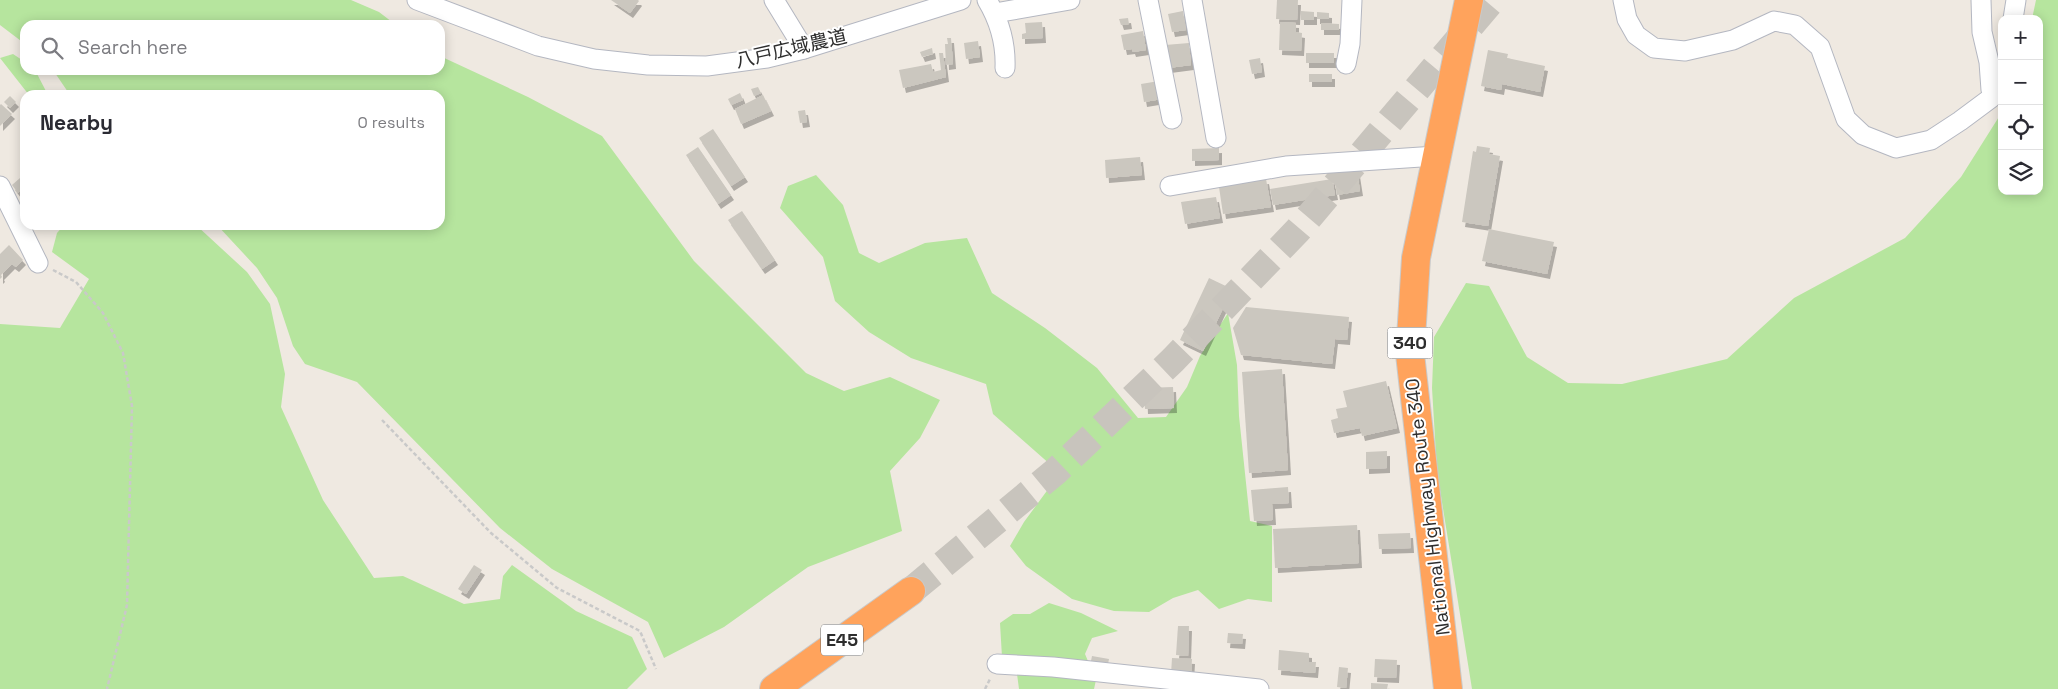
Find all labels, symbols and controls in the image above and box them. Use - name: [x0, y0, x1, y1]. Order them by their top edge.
- map controls: [1998, 15, 2043, 195]
- button: +: [1998, 15, 2043, 60]
- search box: [20, 20, 445, 75]
- street label: 八戸広域農道: [733, 23, 849, 73]
- icon: search: [38, 34, 66, 62]
- text: Search here: [78, 35, 188, 60]
- button: −: [1998, 60, 2043, 105]
- button: locate: [1998, 105, 2043, 150]
- text: Nearby: [40, 109, 113, 136]
- text: 0 results: [357, 112, 425, 133]
- button: layers: [1998, 150, 2043, 195]
- road number: 340: [1388, 328, 1432, 358]
- street label: National Highway Route 340: [1399, 377, 1456, 637]
- road number: E45: [821, 624, 863, 656]

